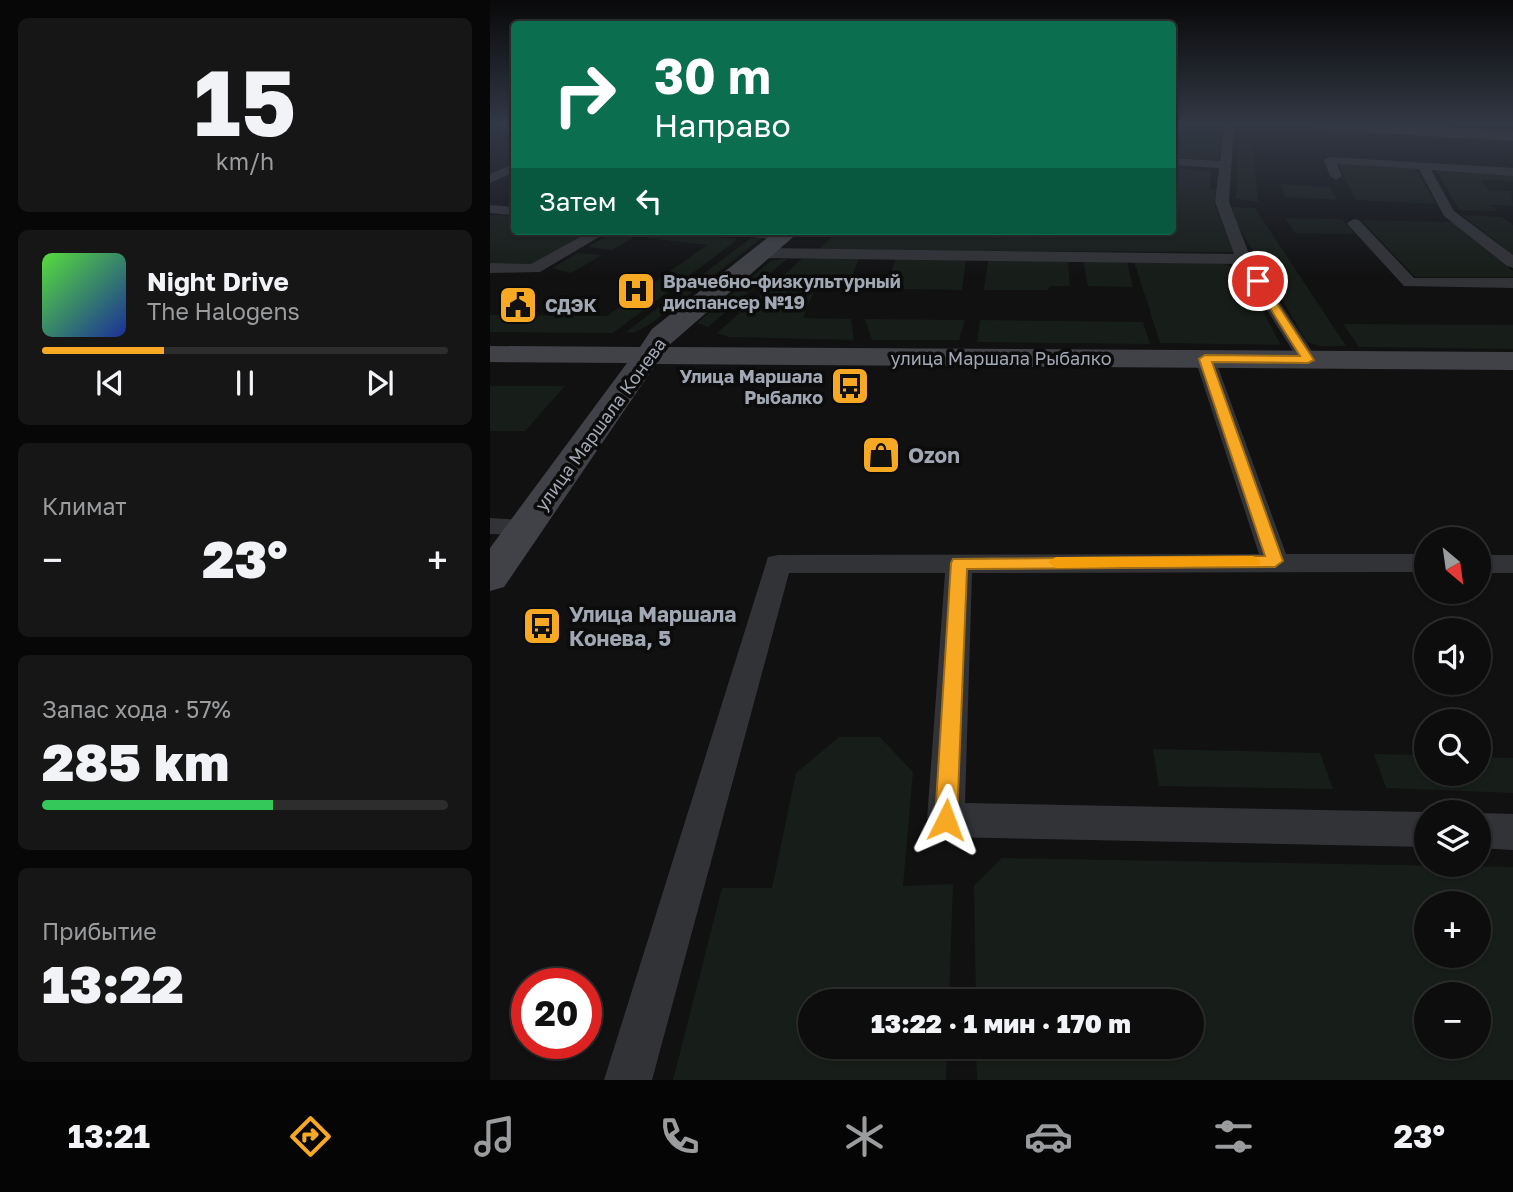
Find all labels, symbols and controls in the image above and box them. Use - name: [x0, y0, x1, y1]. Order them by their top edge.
- text: 30 m: [654, 46, 771, 105]
- text: 15: [194, 47, 296, 156]
- icon: right: [539, 49, 630, 140]
- text: Направо: [654, 106, 791, 144]
- text: km/h: [216, 147, 274, 175]
- icon: left: [630, 182, 668, 220]
- text: Затем: [539, 186, 616, 217]
- pin: [1228, 251, 1288, 311]
- icon: arrive: [1239, 262, 1277, 300]
- text: Night Drive: [147, 266, 289, 297]
- hospital icon: Врачебно-физкультурный диспансер №19: [615, 270, 657, 312]
- place label: Врачебно-физкультурный диспансер №19: [663, 270, 901, 313]
- public building icon: СДЭК: [497, 284, 539, 326]
- place label: СДЭК: [545, 294, 597, 316]
- text: The Halogens: [147, 297, 300, 325]
- street label: улица Маршала Конева: [530, 333, 670, 515]
- street label: улица Маршала Рыбалко: [890, 347, 1112, 369]
- icon: previous: [91, 364, 129, 402]
- icon: pause: [226, 364, 264, 402]
- icon: next: [361, 364, 399, 402]
- place label: Улица Маршала Рыбалко: [679, 365, 823, 408]
- bus stop icon: Улица Маршала Рыбалко: [829, 365, 871, 407]
- shop icon: Ozon: [860, 434, 902, 476]
- place label: Ozon: [908, 442, 960, 468]
- text: Климат: [42, 492, 127, 520]
- text: 23°: [202, 527, 288, 589]
- north arrow: [1414, 527, 1491, 604]
- map controls: [1414, 527, 1491, 1059]
- text: −: [42, 537, 63, 582]
- text: +: [427, 537, 448, 582]
- place label: Улица Маршала Конева, 5: [569, 601, 736, 651]
- bus stop icon: Улица Маршала Конева, 5: [521, 605, 563, 647]
- button: sound: [1414, 618, 1491, 695]
- text: Запас хода · 57%: [42, 695, 231, 723]
- button: search: [1414, 709, 1491, 786]
- text: 285 km: [42, 730, 229, 792]
- position arrow: [909, 783, 983, 857]
- button: layers: [1414, 800, 1491, 877]
- button: +: [1414, 891, 1491, 968]
- text: Прибытие: [42, 917, 157, 945]
- text: 13:22: [42, 952, 184, 1014]
- speed limit sign: 20: [511, 968, 602, 1059]
- button: −: [1414, 982, 1491, 1059]
- text: 13:22 · 1 мин · 170 m: [871, 1008, 1131, 1039]
- icon: directions: [286, 1112, 335, 1161]
- icon: music: [470, 1112, 519, 1161]
- icon: phone: [655, 1112, 704, 1161]
- icon: climate: [840, 1112, 889, 1161]
- icon: car: [1024, 1112, 1073, 1161]
- icon: filters: [1209, 1112, 1258, 1161]
- text: 13:21: [68, 1117, 150, 1155]
- text: 23°: [1394, 1117, 1445, 1155]

